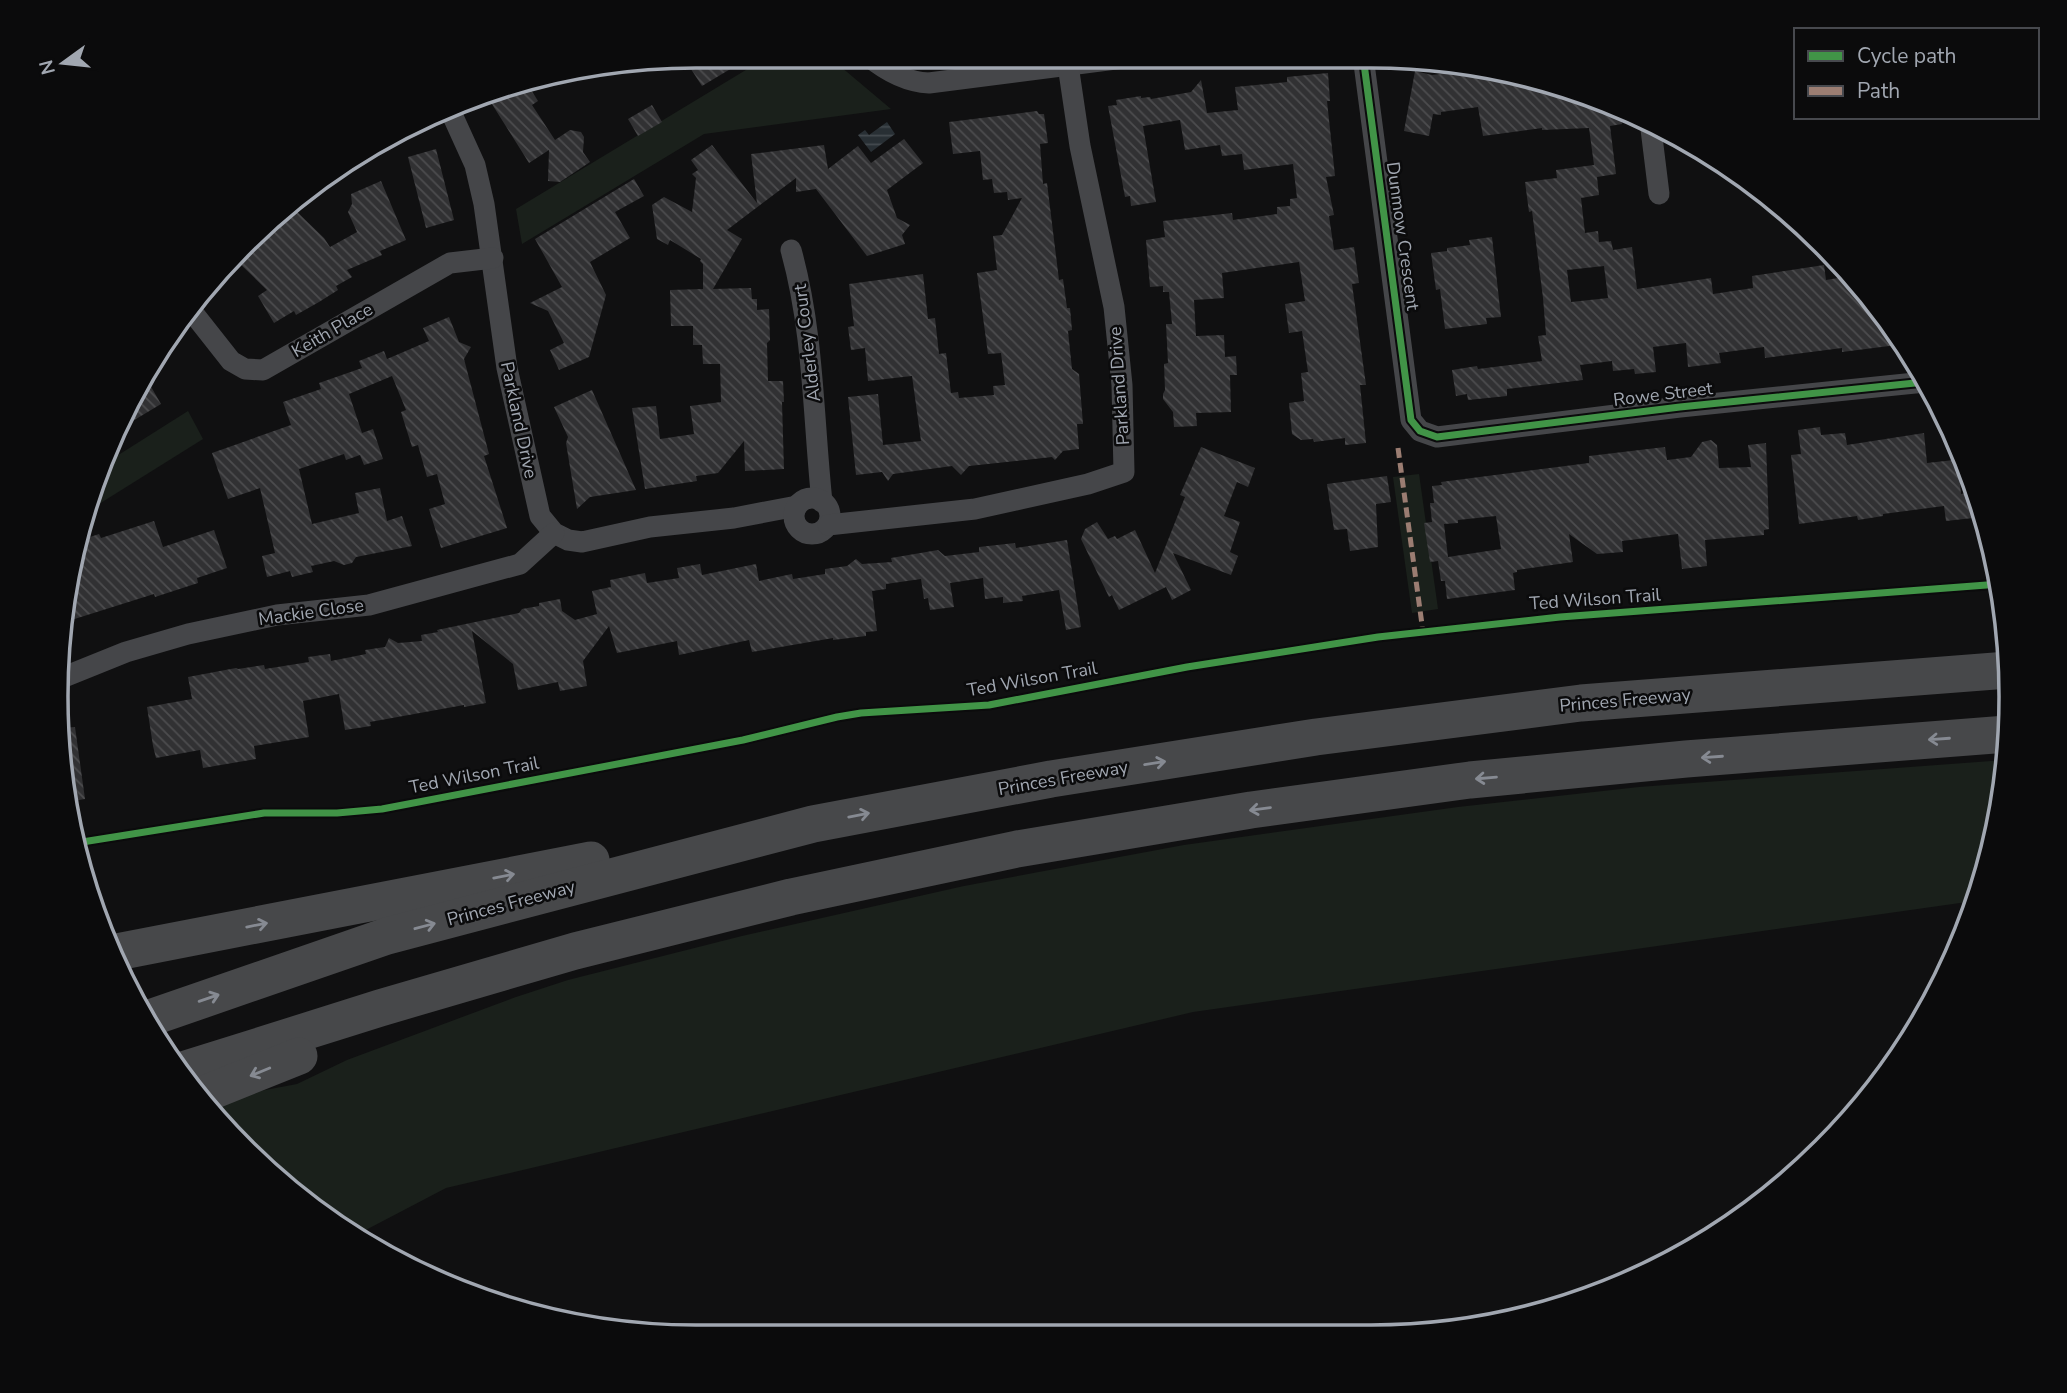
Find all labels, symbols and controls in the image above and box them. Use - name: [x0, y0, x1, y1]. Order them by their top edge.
- north arrow: [28, 28, 98, 98]
- legend: [1794, 28, 2039, 119]
- text: Cycle path: [1857, 42, 1956, 70]
- text: N: [33, 57, 62, 77]
- text: Path: [1857, 77, 1900, 105]
- street label: Dunmow Crescent: [1381, 160, 1425, 312]
- street label: Alderley Court: [788, 282, 826, 403]
- street label: Keith Place: [287, 297, 377, 363]
- street label: Parkland Drive: [1103, 326, 1135, 446]
- street label: Parkland Drive: [495, 359, 543, 481]
- street label: Rowe Street: [1612, 376, 1715, 412]
- street label: Ted Wilson Trail: [1528, 582, 1662, 616]
- street label: Mackie Close: [257, 593, 365, 631]
- street label: Ted Wilson Trail: [965, 656, 1100, 702]
- street label: Princes Freeway: [1558, 682, 1692, 718]
- one-way arrow: [1928, 733, 1951, 746]
- street label: Ted Wilson Trail: [407, 751, 542, 799]
- one-way arrow: [1702, 751, 1724, 764]
- street label: Princes Freeway: [996, 755, 1131, 801]
- one-way arrow: [1143, 756, 1166, 769]
- one-way arrow: [1475, 772, 1498, 785]
- one-way arrow: [1250, 802, 1272, 815]
- one-way arrow: [847, 808, 870, 822]
- one-way arrow: [492, 868, 515, 882]
- street label: Princes Freeway: [444, 874, 578, 932]
- one-way arrow: [245, 918, 268, 931]
- one-way arrow: [413, 919, 435, 932]
- one-way arrow: [197, 991, 219, 1003]
- one-way arrow: [249, 1067, 271, 1080]

